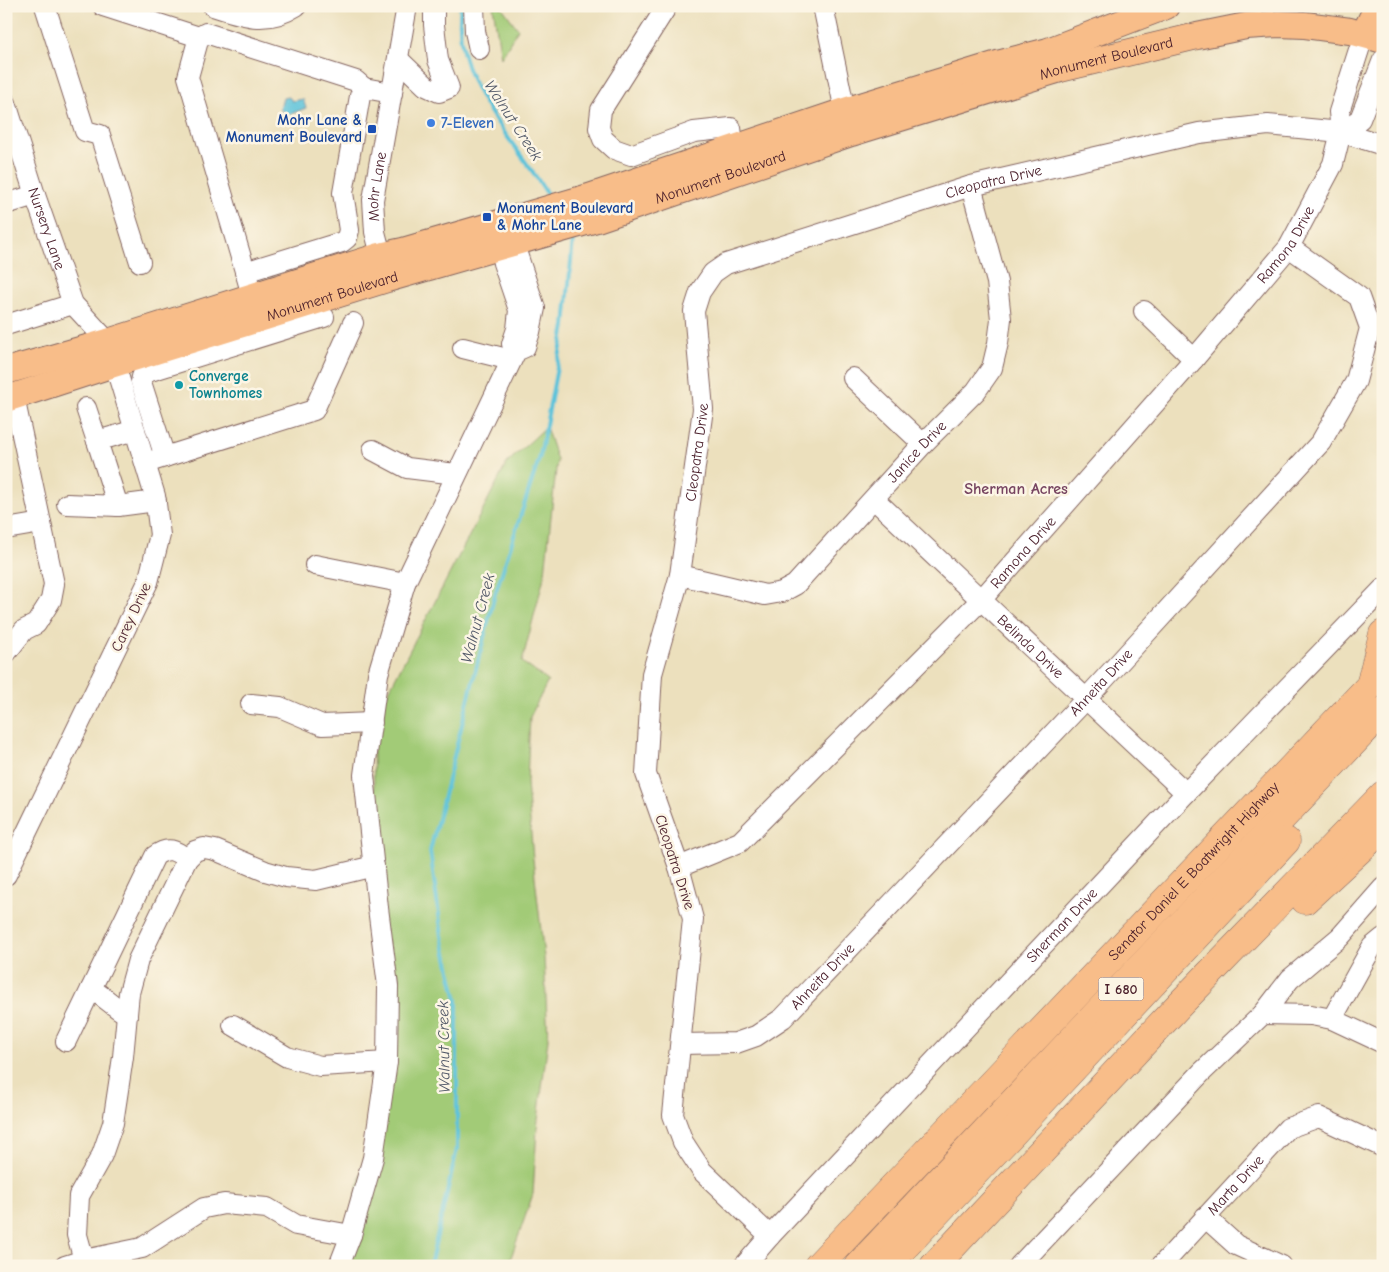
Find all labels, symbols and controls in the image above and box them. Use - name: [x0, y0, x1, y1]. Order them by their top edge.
- street label: Monument Boulevard: [1037, 33, 1175, 84]
- water label: Walnut Creek: [481, 77, 546, 164]
- place label: Mohr Lane & Monument Boulevard: [226, 111, 362, 146]
- place label: 7-Eleven: [441, 114, 494, 132]
- marker: 7-Eleven: [425, 117, 437, 129]
- marker: Mohr Lane & Monument Boulevard: [366, 123, 378, 135]
- street label: Monument Boulevard: [653, 147, 788, 208]
- street label: Mohr Lane: [364, 150, 390, 222]
- street label: Cleopatra Drive: [943, 161, 1044, 203]
- street label: Nursery Lane: [24, 185, 69, 272]
- place label: Monument Boulevard & Mohr Lane: [497, 199, 633, 234]
- street label: Ramona Drive: [1253, 202, 1318, 287]
- marker: Monument Boulevard & Mohr Lane: [481, 211, 493, 223]
- street label: Monument Boulevard: [264, 267, 400, 325]
- place label: Converge Townhomes: [189, 367, 262, 402]
- marker: Converge Townhomes: [173, 379, 185, 391]
- street label: Cleopatra Drive: [681, 402, 712, 502]
- street label: Janice Drive: [883, 416, 951, 486]
- district label: Sherman Acres: [964, 480, 1068, 498]
- street label: Ramona Drive: [986, 512, 1060, 592]
- water label: Walnut Creek: [457, 571, 499, 665]
- street label: Carey Drive: [107, 579, 155, 654]
- street label: Belinda Drive: [993, 611, 1068, 682]
- street label: Ahneita Drive: [1066, 645, 1137, 720]
- street label: Senator Daniel E Boatwright Highway: [1104, 778, 1283, 964]
- street label: Cleopatra Drive: [651, 812, 699, 912]
- street label: Sherman Drive: [1023, 884, 1101, 966]
- street label: Ahneita Drive: [787, 939, 859, 1013]
- road number: I 680: [1098, 978, 1144, 1001]
- water label: Walnut Creek: [434, 1001, 454, 1093]
- street label: Marta Drive: [1203, 1151, 1268, 1219]

